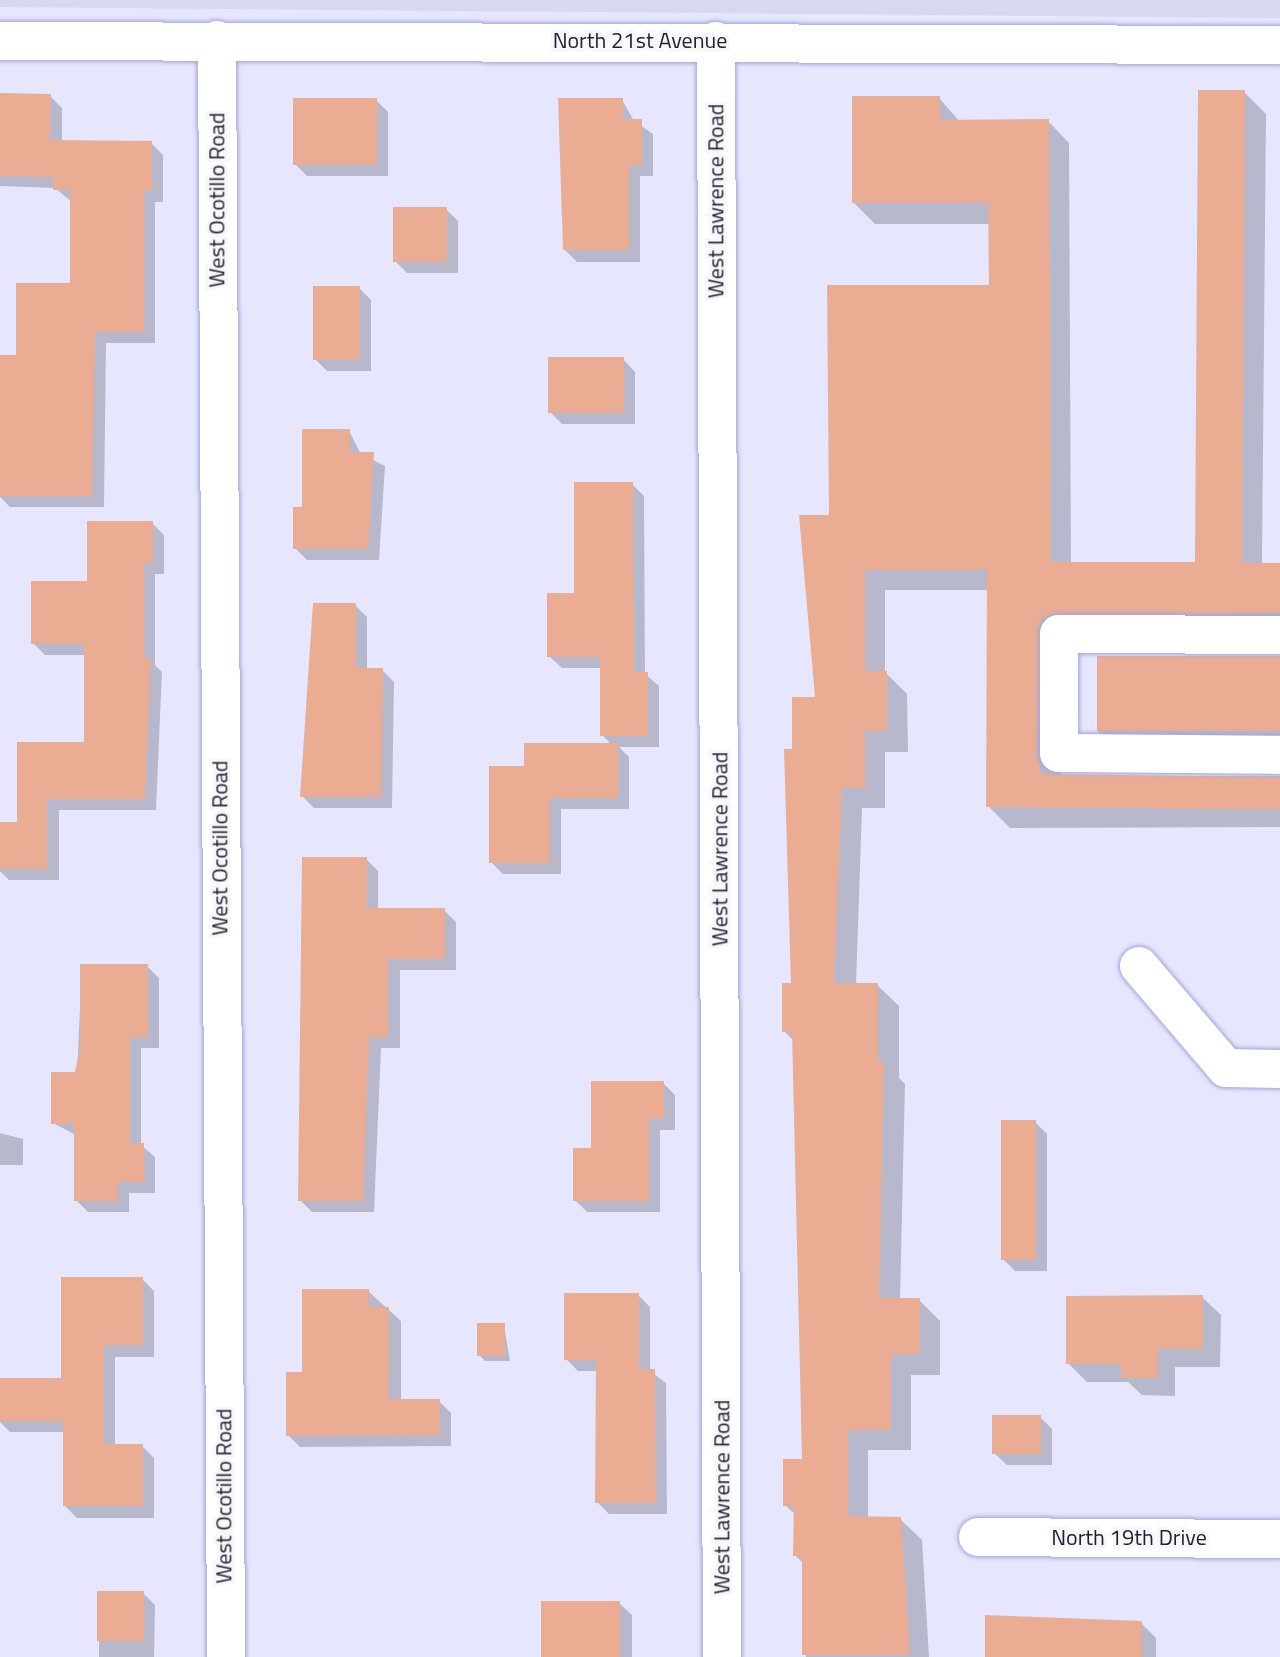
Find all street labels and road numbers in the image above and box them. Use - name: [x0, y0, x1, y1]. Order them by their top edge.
- street label: North 21st Avenue: [553, 28, 727, 54]
- street label: West Lawrence Road: [703, 104, 729, 298]
- street label: West Ocotillo Road: [204, 112, 230, 288]
- street label: West Lawrence Road: [707, 752, 733, 946]
- street label: West Ocotillo Road: [207, 760, 233, 936]
- street label: West Lawrence Road: [709, 1400, 735, 1594]
- street label: West Ocotillo Road: [211, 1408, 237, 1584]
- street label: North 19th Drive: [1051, 1525, 1207, 1551]

